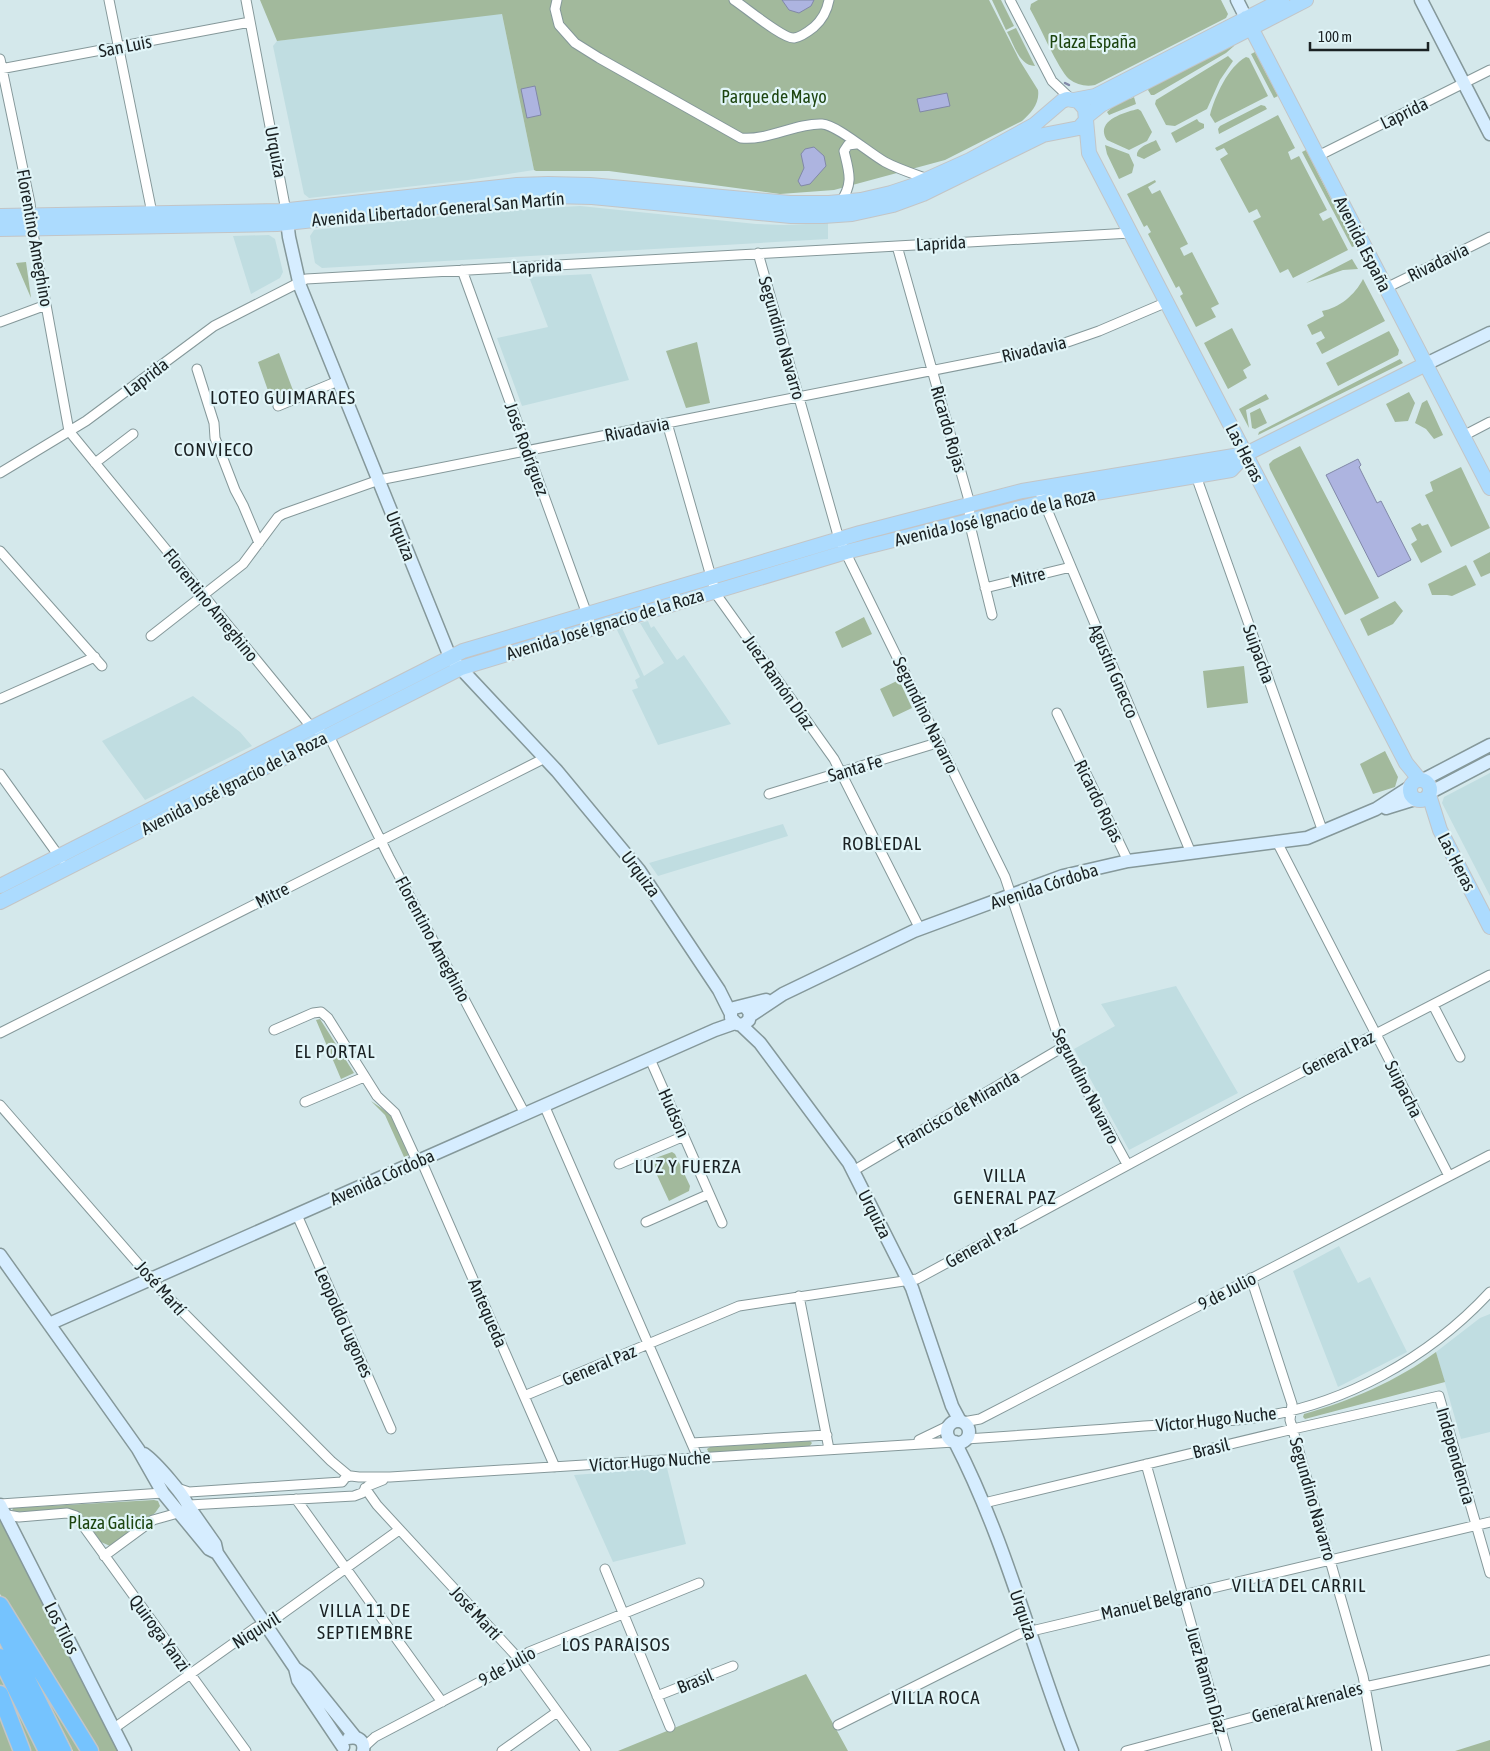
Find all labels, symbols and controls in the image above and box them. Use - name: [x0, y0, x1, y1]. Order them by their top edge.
- scale bar: [1310, 20, 1428, 52]
- text: 100 m: [1318, 28, 1352, 45]
- street label: San Luis: [97, 31, 153, 61]
- park label: Plaza España: [1049, 31, 1137, 52]
- park label: Parque de Mayo: [721, 86, 827, 107]
- street label: Laprida: [1377, 93, 1431, 133]
- street label: Urquiza: [261, 124, 291, 180]
- street label: Florentino Ameghino: [13, 168, 57, 308]
- street label: Avenida Libertador General San Martín: [311, 187, 565, 231]
- street label: Avenida España: [1330, 193, 1396, 295]
- street label: Laprida: [915, 231, 967, 255]
- street label: Rivadavia: [1404, 238, 1472, 286]
- street label: Laprida: [511, 254, 563, 278]
- street label: Segundino Navarro: [754, 274, 810, 402]
- street label: Rivadavia: [1000, 331, 1068, 367]
- street label: Laprida: [120, 353, 172, 401]
- street label: Ricardo Rojas: [927, 383, 971, 475]
- district label: LOTEO GUIMARAES: [210, 386, 356, 408]
- street label: José Rodríguez: [500, 399, 554, 499]
- street label: Rivadavia: [603, 412, 671, 446]
- street label: Las Heras: [1221, 420, 1269, 486]
- district label: CONVIECO: [174, 438, 254, 460]
- street label: Avenida José Ignacio de la Roza: [892, 484, 1098, 550]
- street label: Urquiza: [381, 508, 421, 564]
- street label: Florentino Ameghino: [159, 544, 263, 666]
- street label: Mitre: [1009, 563, 1047, 591]
- street label: Avenida José Ignacio de la Roza: [504, 584, 706, 664]
- street label: Agustín Gnecco: [1085, 621, 1143, 721]
- street label: Suipacha: [1239, 622, 1279, 686]
- street label: Juez Ramón Díaz: [739, 631, 820, 734]
- street label: Segundino Navarro: [889, 653, 963, 777]
- street label: Avenida José Ignacio de la Roza: [138, 727, 330, 839]
- street label: Santa Fe: [825, 750, 885, 786]
- street label: Ricardo Rojas: [1070, 756, 1128, 846]
- street label: Las Heras: [1433, 829, 1481, 895]
- district label: ROBLEDAL: [842, 832, 922, 854]
- street label: Urquiza: [617, 847, 665, 901]
- street label: Avenida Córdoba: [987, 859, 1101, 913]
- street label: Florentino Ameghino: [391, 873, 475, 1005]
- street label: Mitre: [252, 878, 292, 912]
- street label: Segundino Navarro: [1048, 1025, 1124, 1147]
- street label: General Paz: [1298, 1026, 1378, 1080]
- district label: EL PORTAL: [294, 1040, 376, 1062]
- street label: Suipacha: [1381, 1057, 1427, 1121]
- street label: Francisco de Miranda: [893, 1065, 1023, 1153]
- street label: Hudson: [654, 1085, 694, 1141]
- street label: Avenida Córdoba: [326, 1145, 438, 1209]
- district label: LUZ Y FUERZA: [634, 1155, 742, 1177]
- district label: VILLA GENERAL PAZ: [953, 1164, 1057, 1208]
- street label: Urquiza: [854, 1186, 896, 1242]
- street label: General Paz: [942, 1216, 1021, 1272]
- street label: José Martí: [131, 1256, 191, 1320]
- street label: Leopoldo Lugones: [310, 1263, 378, 1381]
- street label: 9 de Julio: [1195, 1268, 1259, 1314]
- street label: Antequeda: [464, 1275, 512, 1351]
- street label: General Paz: [559, 1340, 640, 1390]
- street label: Víctor Hugo Nuche: [1155, 1402, 1277, 1436]
- street label: Independencia: [1432, 1405, 1480, 1507]
- street label: Brasil: [1190, 1433, 1232, 1463]
- street label: Segundino Navarro: [1285, 1435, 1341, 1563]
- street label: Víctor Hugo Nuche: [589, 1446, 711, 1476]
- park label: Plaza Galicia: [68, 1512, 154, 1533]
- district label: VILLA DEL CARRIL: [1232, 1574, 1366, 1596]
- street label: Manuel Belgrano: [1099, 1578, 1213, 1624]
- street label: José Martí: [446, 1582, 506, 1644]
- street label: Urquiza: [1006, 1587, 1042, 1643]
- street label: Quiroga Yanzi: [125, 1590, 195, 1676]
- street label: Los Tilos: [40, 1599, 84, 1657]
- district label: VILLA 11 DE SEPTIEMBRE: [317, 1599, 413, 1643]
- street label: Niquivil: [228, 1607, 284, 1653]
- street label: Juez Ramón Díaz: [1182, 1624, 1232, 1737]
- district label: LOS PARAISOS: [561, 1633, 671, 1655]
- street label: 9 de Julio: [475, 1642, 539, 1690]
- street label: Brasil: [674, 1664, 716, 1698]
- street label: General Arenales: [1249, 1677, 1365, 1727]
- district label: VILLA ROCA: [891, 1686, 981, 1708]

